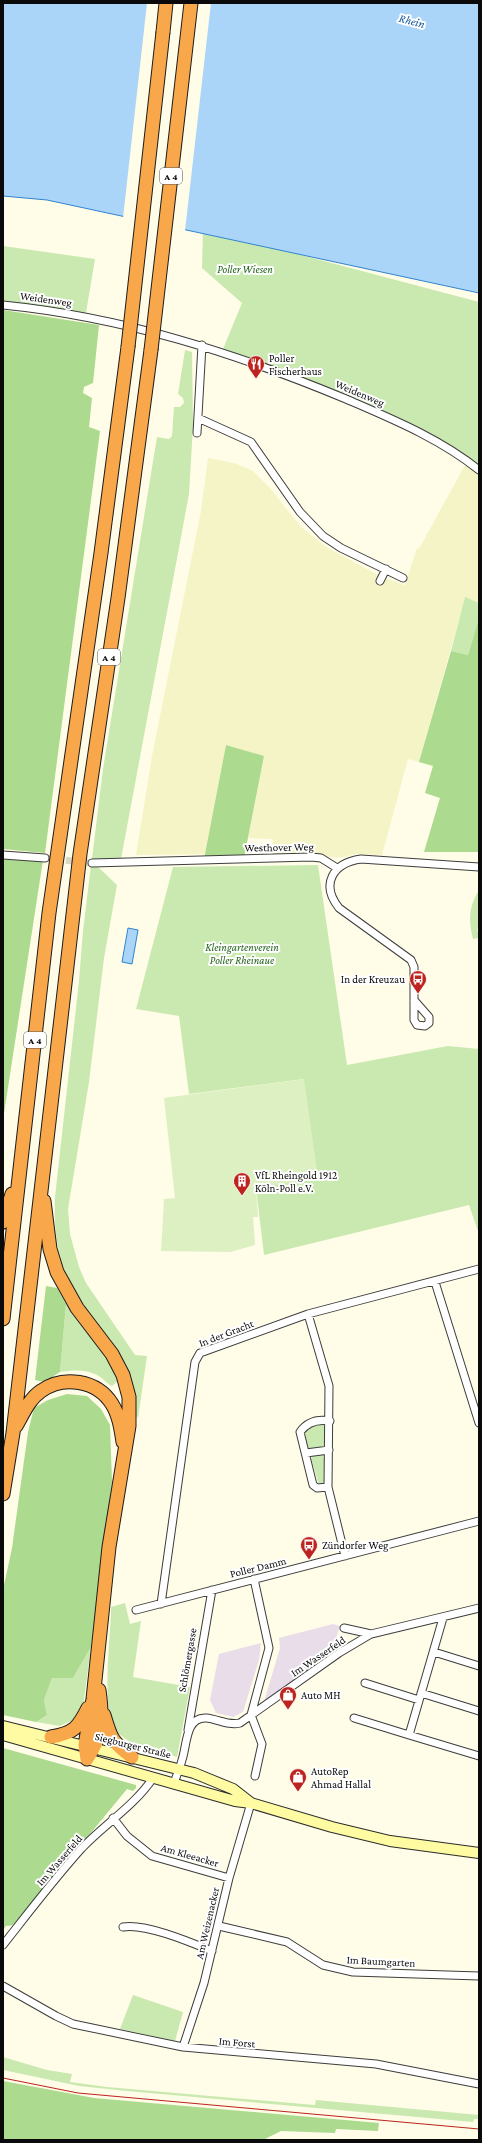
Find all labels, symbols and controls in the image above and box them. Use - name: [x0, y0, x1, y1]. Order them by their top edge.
- water label: Rhein: [398, 11, 426, 31]
- road number: A 4: [160, 168, 182, 184]
- park label: Poller Wiesen: [217, 263, 273, 275]
- street label: Weidenweg: [19, 289, 73, 310]
- place label: Poller Fischerhaus: [269, 352, 322, 377]
- restaurant icon: Poller Fischerhaus: [246, 354, 266, 379]
- street label: Weidenweg: [333, 377, 387, 410]
- road number: A 4: [98, 649, 120, 665]
- street label: Westhover Weg: [244, 840, 314, 855]
- park label: Kleingartenverein Poller Rheinaue: [205, 941, 279, 966]
- bus stop icon: In der Kreuzau: [408, 969, 428, 994]
- place label: In der Kreuzau: [341, 973, 405, 985]
- road number: A 4: [24, 1032, 46, 1048]
- place label: VfL Rheingold 1912 Köln-Poll e.V.: [255, 1169, 337, 1194]
- building icon: VfL Rheingold 1912 Köln-Poll e.V.: [232, 1171, 252, 1196]
- street label: In der Gracht: [197, 1317, 255, 1349]
- bus stop icon: Zündorfer Weg: [299, 1535, 319, 1560]
- place label: Zündorfer Weg: [322, 1539, 389, 1552]
- street label: Poller Damm: [229, 1554, 287, 1580]
- street label: Schlömergasse: [175, 1627, 200, 1693]
- street label: Im Wasserfeld: [289, 1633, 348, 1679]
- shop icon: Auto MH: [278, 1685, 298, 1710]
- place label: Auto MH: [301, 1689, 340, 1701]
- street label: Siegburger Straße: [93, 1730, 172, 1761]
- place label: AutoRep Ahmad Hallal: [311, 1765, 371, 1790]
- shop icon: AutoRep Ahmad Hallal: [288, 1767, 308, 1792]
- street label: Im Wasserfeld: [34, 1832, 84, 1888]
- street label: Am Kleeacker: [160, 1841, 220, 1869]
- street label: Am Weizenacker: [193, 1886, 221, 1960]
- street label: Im Baumgarten: [346, 1953, 416, 1970]
- street label: Im Forst: [218, 2034, 256, 2050]

